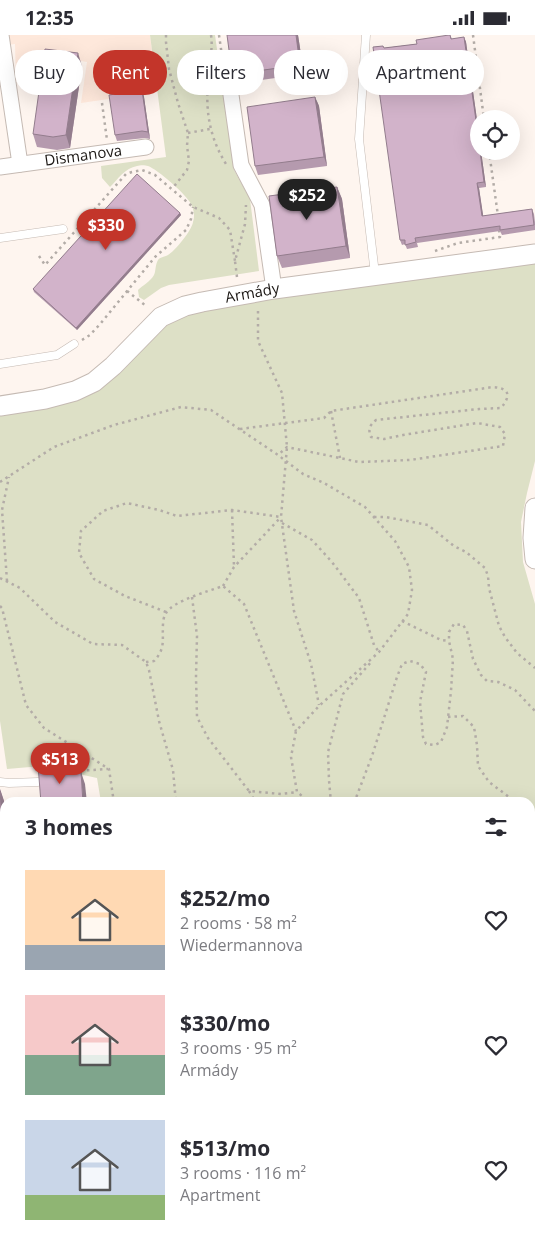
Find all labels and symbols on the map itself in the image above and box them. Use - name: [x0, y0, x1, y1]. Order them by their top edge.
- street label: Dismanova: [43, 139, 123, 170]
- pin: $252: [277, 179, 337, 221]
- pin: $330: [76, 209, 136, 251]
- street label: Armády: [223, 277, 281, 307]
- pin: $513: [30, 743, 90, 785]

